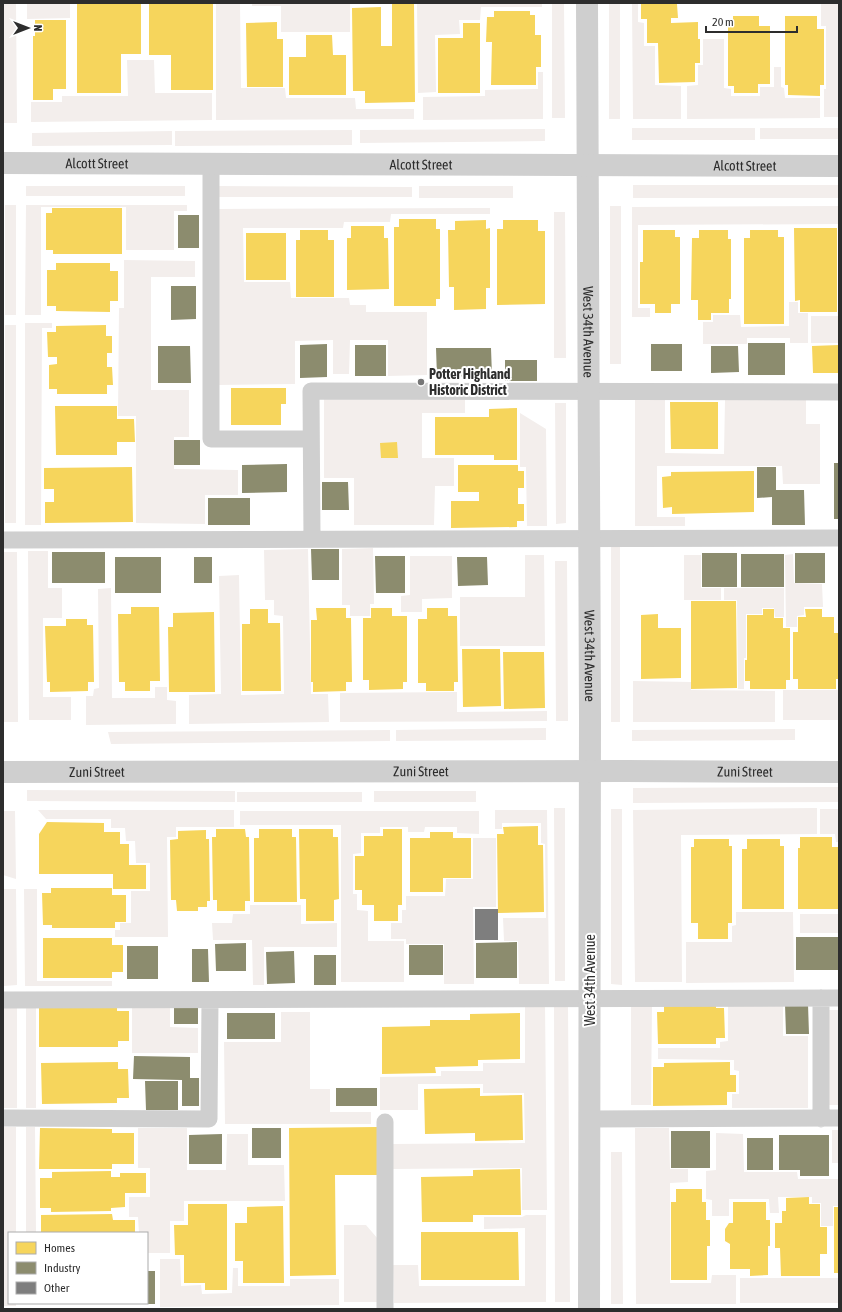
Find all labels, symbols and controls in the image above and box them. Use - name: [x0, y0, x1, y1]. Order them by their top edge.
- north arrow: [8, 8, 48, 48]
- scale bar: [706, 8, 797, 34]
- text: 20 m: [712, 15, 734, 29]
- text: N: [32, 25, 44, 31]
- street label: Alcott Street: [65, 155, 129, 171]
- street label: Alcott Street: [389, 156, 453, 173]
- street label: Alcott Street: [713, 158, 777, 174]
- street label: West 34th Avenue: [580, 286, 597, 378]
- place label: Potter Highland Historic District: [429, 366, 511, 398]
- marker: Potter Highland Historic District: [416, 377, 426, 387]
- street label: West 34th Avenue: [582, 610, 598, 702]
- street label: Zuni Street: [393, 763, 449, 779]
- street label: Zuni Street: [717, 763, 773, 780]
- street label: Zuni Street: [69, 764, 125, 780]
- street label: West 34th Avenue: [582, 934, 598, 1026]
- legend: [8, 1232, 148, 1304]
- text: Homes: [44, 1241, 75, 1255]
- text: Industry: [44, 1261, 81, 1275]
- text: Other: [44, 1281, 70, 1295]

